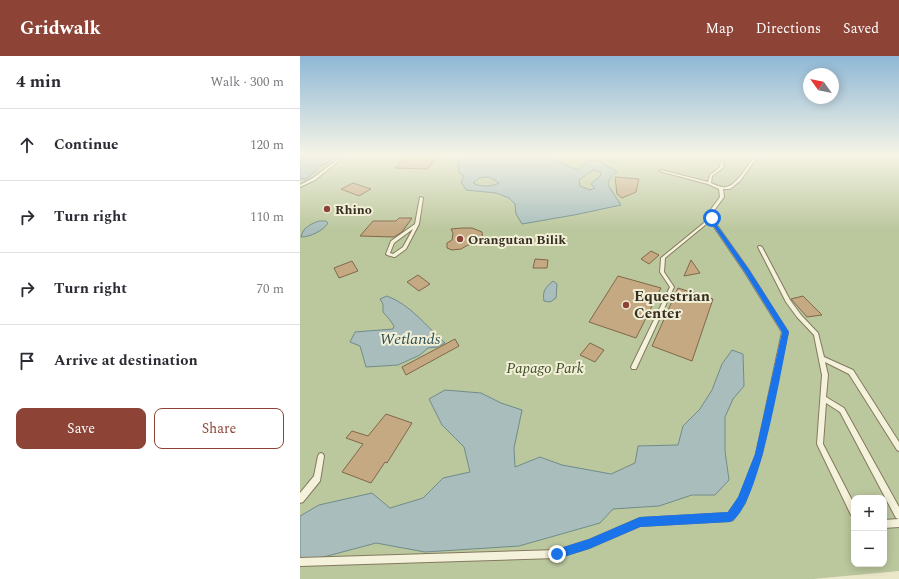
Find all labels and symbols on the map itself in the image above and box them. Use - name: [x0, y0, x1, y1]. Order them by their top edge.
- north arrow: [803, 68, 839, 104]
- place label: Rhino: [335, 200, 372, 220]
- marker: Rhino: [322, 204, 332, 214]
- route start: [703, 209, 721, 227]
- place label: Orangutan Bilik: [468, 230, 566, 250]
- marker: Orangutan Bilik: [455, 234, 465, 244]
- place label: Equestrian Center: [634, 285, 710, 325]
- marker: Equestrian Center: [621, 300, 631, 310]
- water label: Wetlands: [380, 327, 441, 351]
- park label: Papago Park: [506, 357, 584, 380]
- route end: [548, 545, 566, 563]

